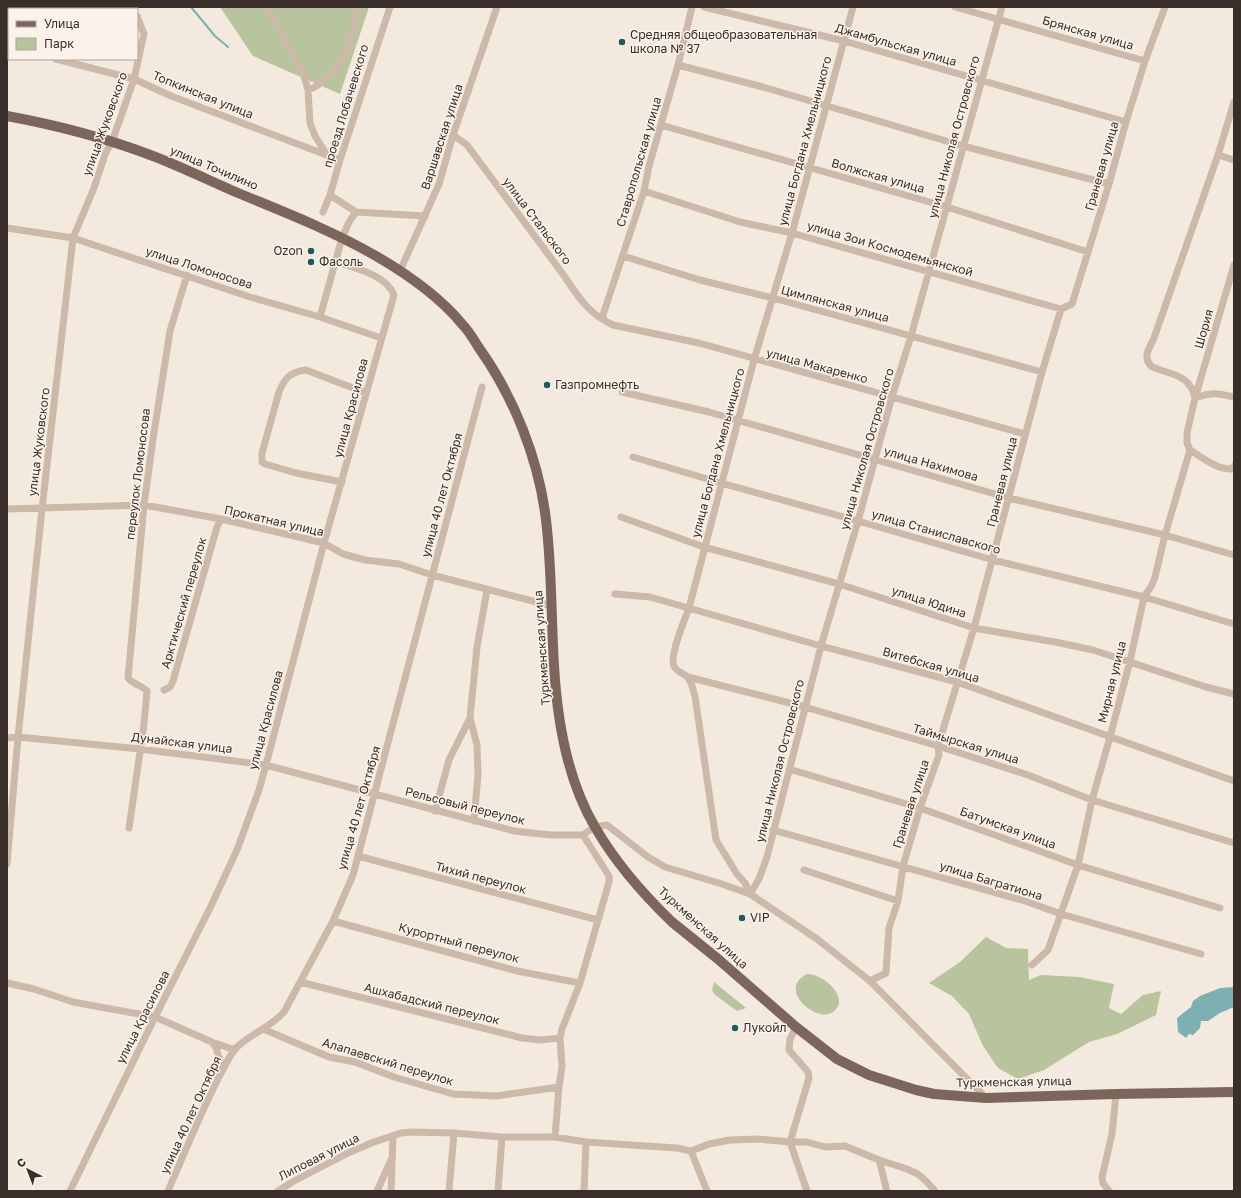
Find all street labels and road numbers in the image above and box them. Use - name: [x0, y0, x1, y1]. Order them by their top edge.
- street label: Брянская улица: [1041, 12, 1136, 53]
- street label: Джамбульская улица: [834, 20, 959, 69]
- street label: проезд Лобачевского: [320, 42, 371, 169]
- street label: улица Богдана Хмельницкого: [775, 54, 834, 227]
- street label: улица Николая Островского: [925, 54, 982, 220]
- street label: Топкинская улица: [151, 67, 256, 122]
- street label: улица Жуковского: [79, 70, 130, 178]
- street label: Варшавская улица: [417, 82, 466, 192]
- street label: Ставропольская улица: [613, 95, 664, 229]
- street label: Граневая улица: [1082, 119, 1121, 212]
- street label: улица Точилино: [168, 142, 261, 193]
- street label: Волжская улица: [830, 155, 927, 196]
- street label: улица Стальского: [500, 174, 575, 267]
- street label: улица Зои Космодемьянской: [805, 218, 975, 279]
- street label: улица Ломоносова: [144, 243, 255, 292]
- street label: Цимлянская улица: [779, 282, 891, 325]
- street label: Шория: [1191, 307, 1216, 350]
- street label: улица Макаренко: [765, 345, 869, 386]
- street label: улица Красилова: [330, 356, 371, 459]
- street label: улица Богдана Хмельницкого: [688, 366, 747, 539]
- street label: улица Николая Островского: [836, 366, 897, 532]
- street label: улица Жуковского: [24, 387, 53, 497]
- street label: переулок Ломоносова: [122, 407, 153, 541]
- street label: улица 40 лет Октября: [418, 431, 465, 559]
- street label: Граневая улица: [983, 435, 1020, 529]
- street label: улица Нахимова: [882, 443, 980, 484]
- street label: Прокатная улица: [223, 502, 326, 539]
- street label: улица Станиславского: [870, 506, 1002, 557]
- street label: Арктический переулок: [158, 535, 210, 670]
- street label: улица Юдина: [890, 582, 969, 621]
- street label: Туркменская улица: [530, 590, 553, 706]
- street label: Мирная улица: [1094, 639, 1129, 725]
- street label: Витебская улица: [881, 643, 981, 686]
- street label: улица Красилова: [245, 668, 286, 771]
- street label: улица Николая Островского: [752, 678, 807, 844]
- street label: Таймырская улица: [911, 720, 1021, 767]
- street label: Дунайская улица: [131, 729, 233, 756]
- street label: улица 40 лет Октября: [334, 744, 383, 872]
- street label: Граневая улица: [889, 758, 932, 850]
- street label: Рельсовый переулок: [403, 783, 527, 828]
- street label: Батумская улица: [958, 803, 1058, 852]
- street label: Тихий переулок: [434, 858, 528, 897]
- street label: улица Багратиона: [938, 858, 1044, 903]
- street label: Туркменская улица: [655, 883, 751, 972]
- street label: Курортный переулок: [397, 919, 521, 966]
- street label: улица Красилова: [113, 968, 172, 1066]
- street label: Ашхабадский переулок: [363, 979, 502, 1028]
- street label: Алапаевский переулок: [321, 1034, 456, 1089]
- street label: улица 40 лет Октября: [157, 1053, 224, 1176]
- street label: Туркменская улица: [956, 1073, 1072, 1090]
- street label: Липовая улица: [276, 1130, 362, 1183]

